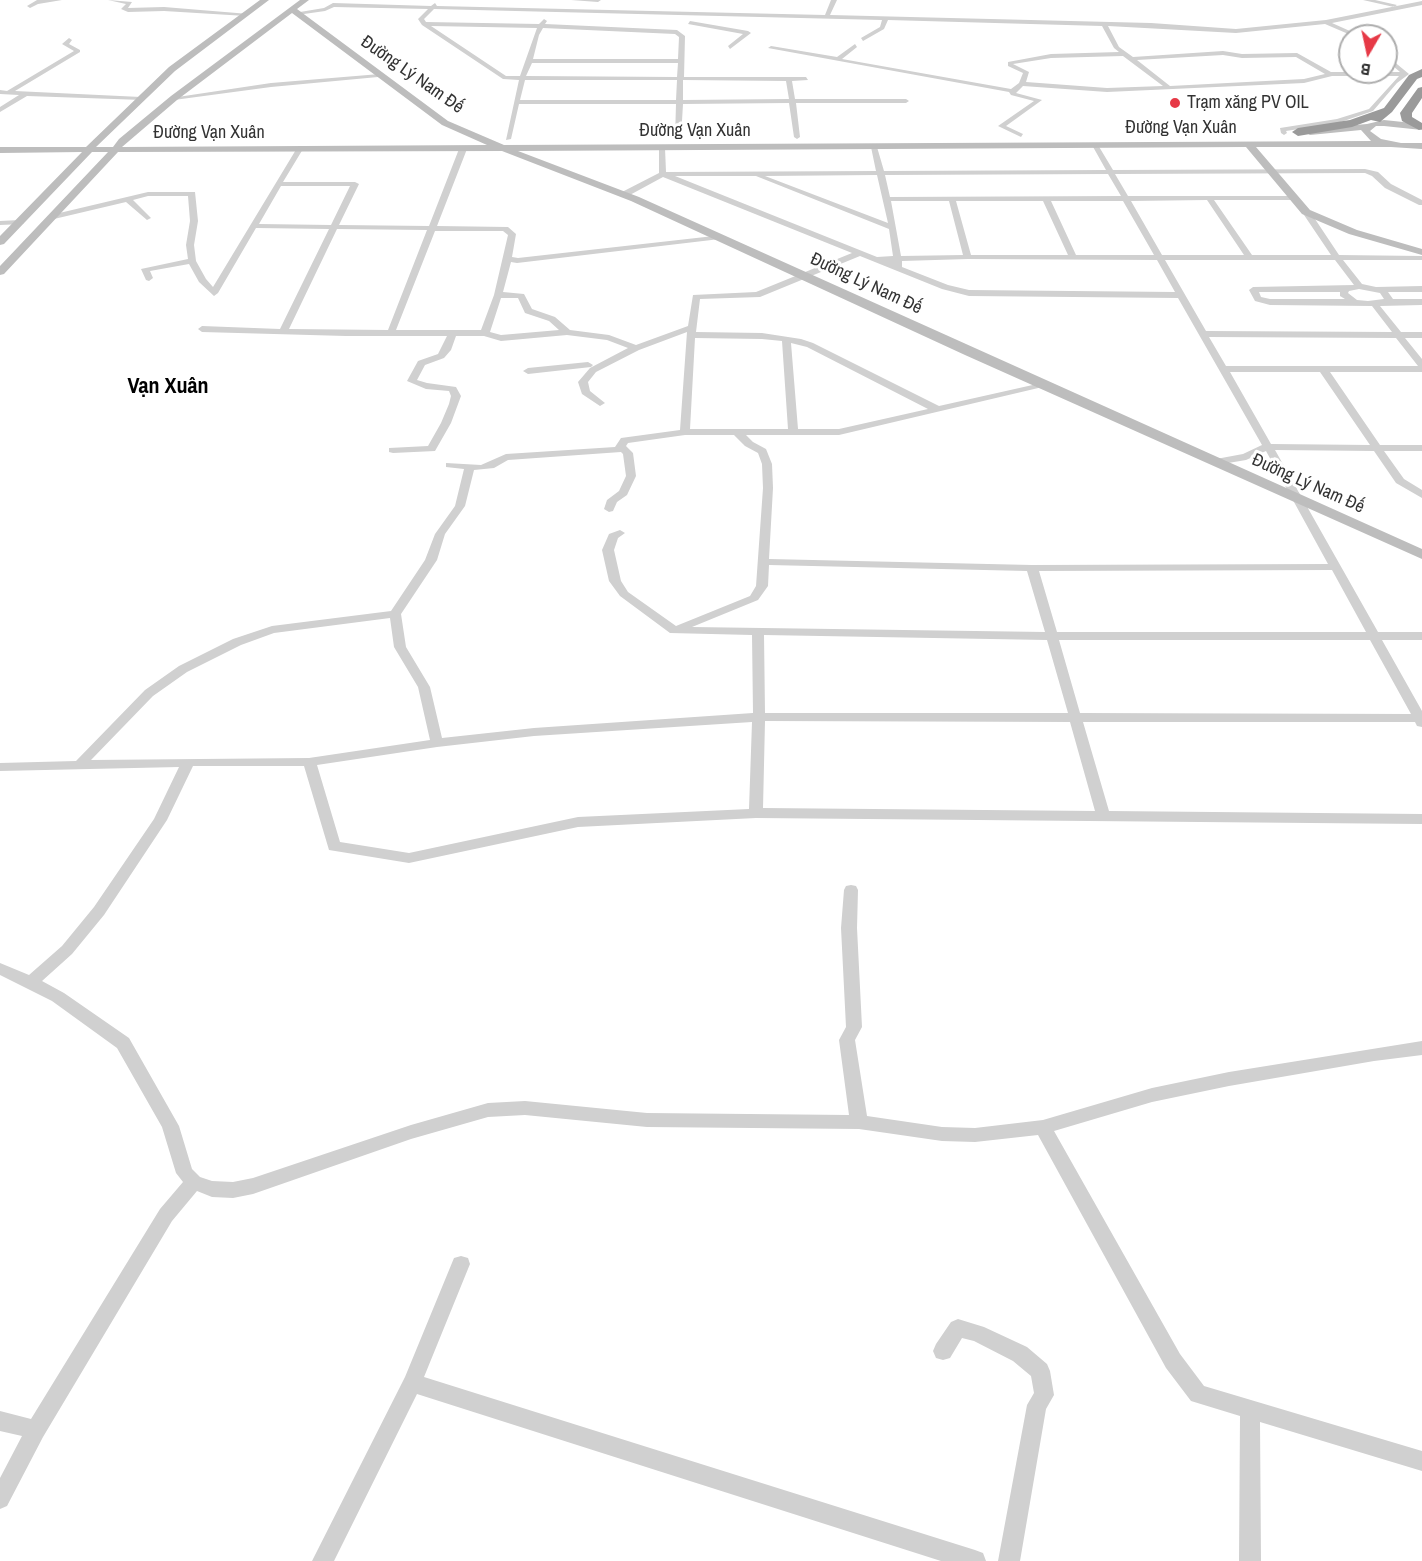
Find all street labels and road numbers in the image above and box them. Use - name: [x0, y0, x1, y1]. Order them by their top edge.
- street label: Đường Lý Nam Đế: [356, 31, 468, 119]
- street label: Đường Vạn Xuân: [1125, 117, 1237, 139]
- street label: Đường Vạn Xuân: [639, 120, 751, 142]
- street label: Đường Vạn Xuân: [153, 122, 265, 144]
- street label: Đường Lý Nam Đế: [807, 249, 925, 319]
- street label: Đường Lý Nam Đế: [1248, 450, 1368, 518]

